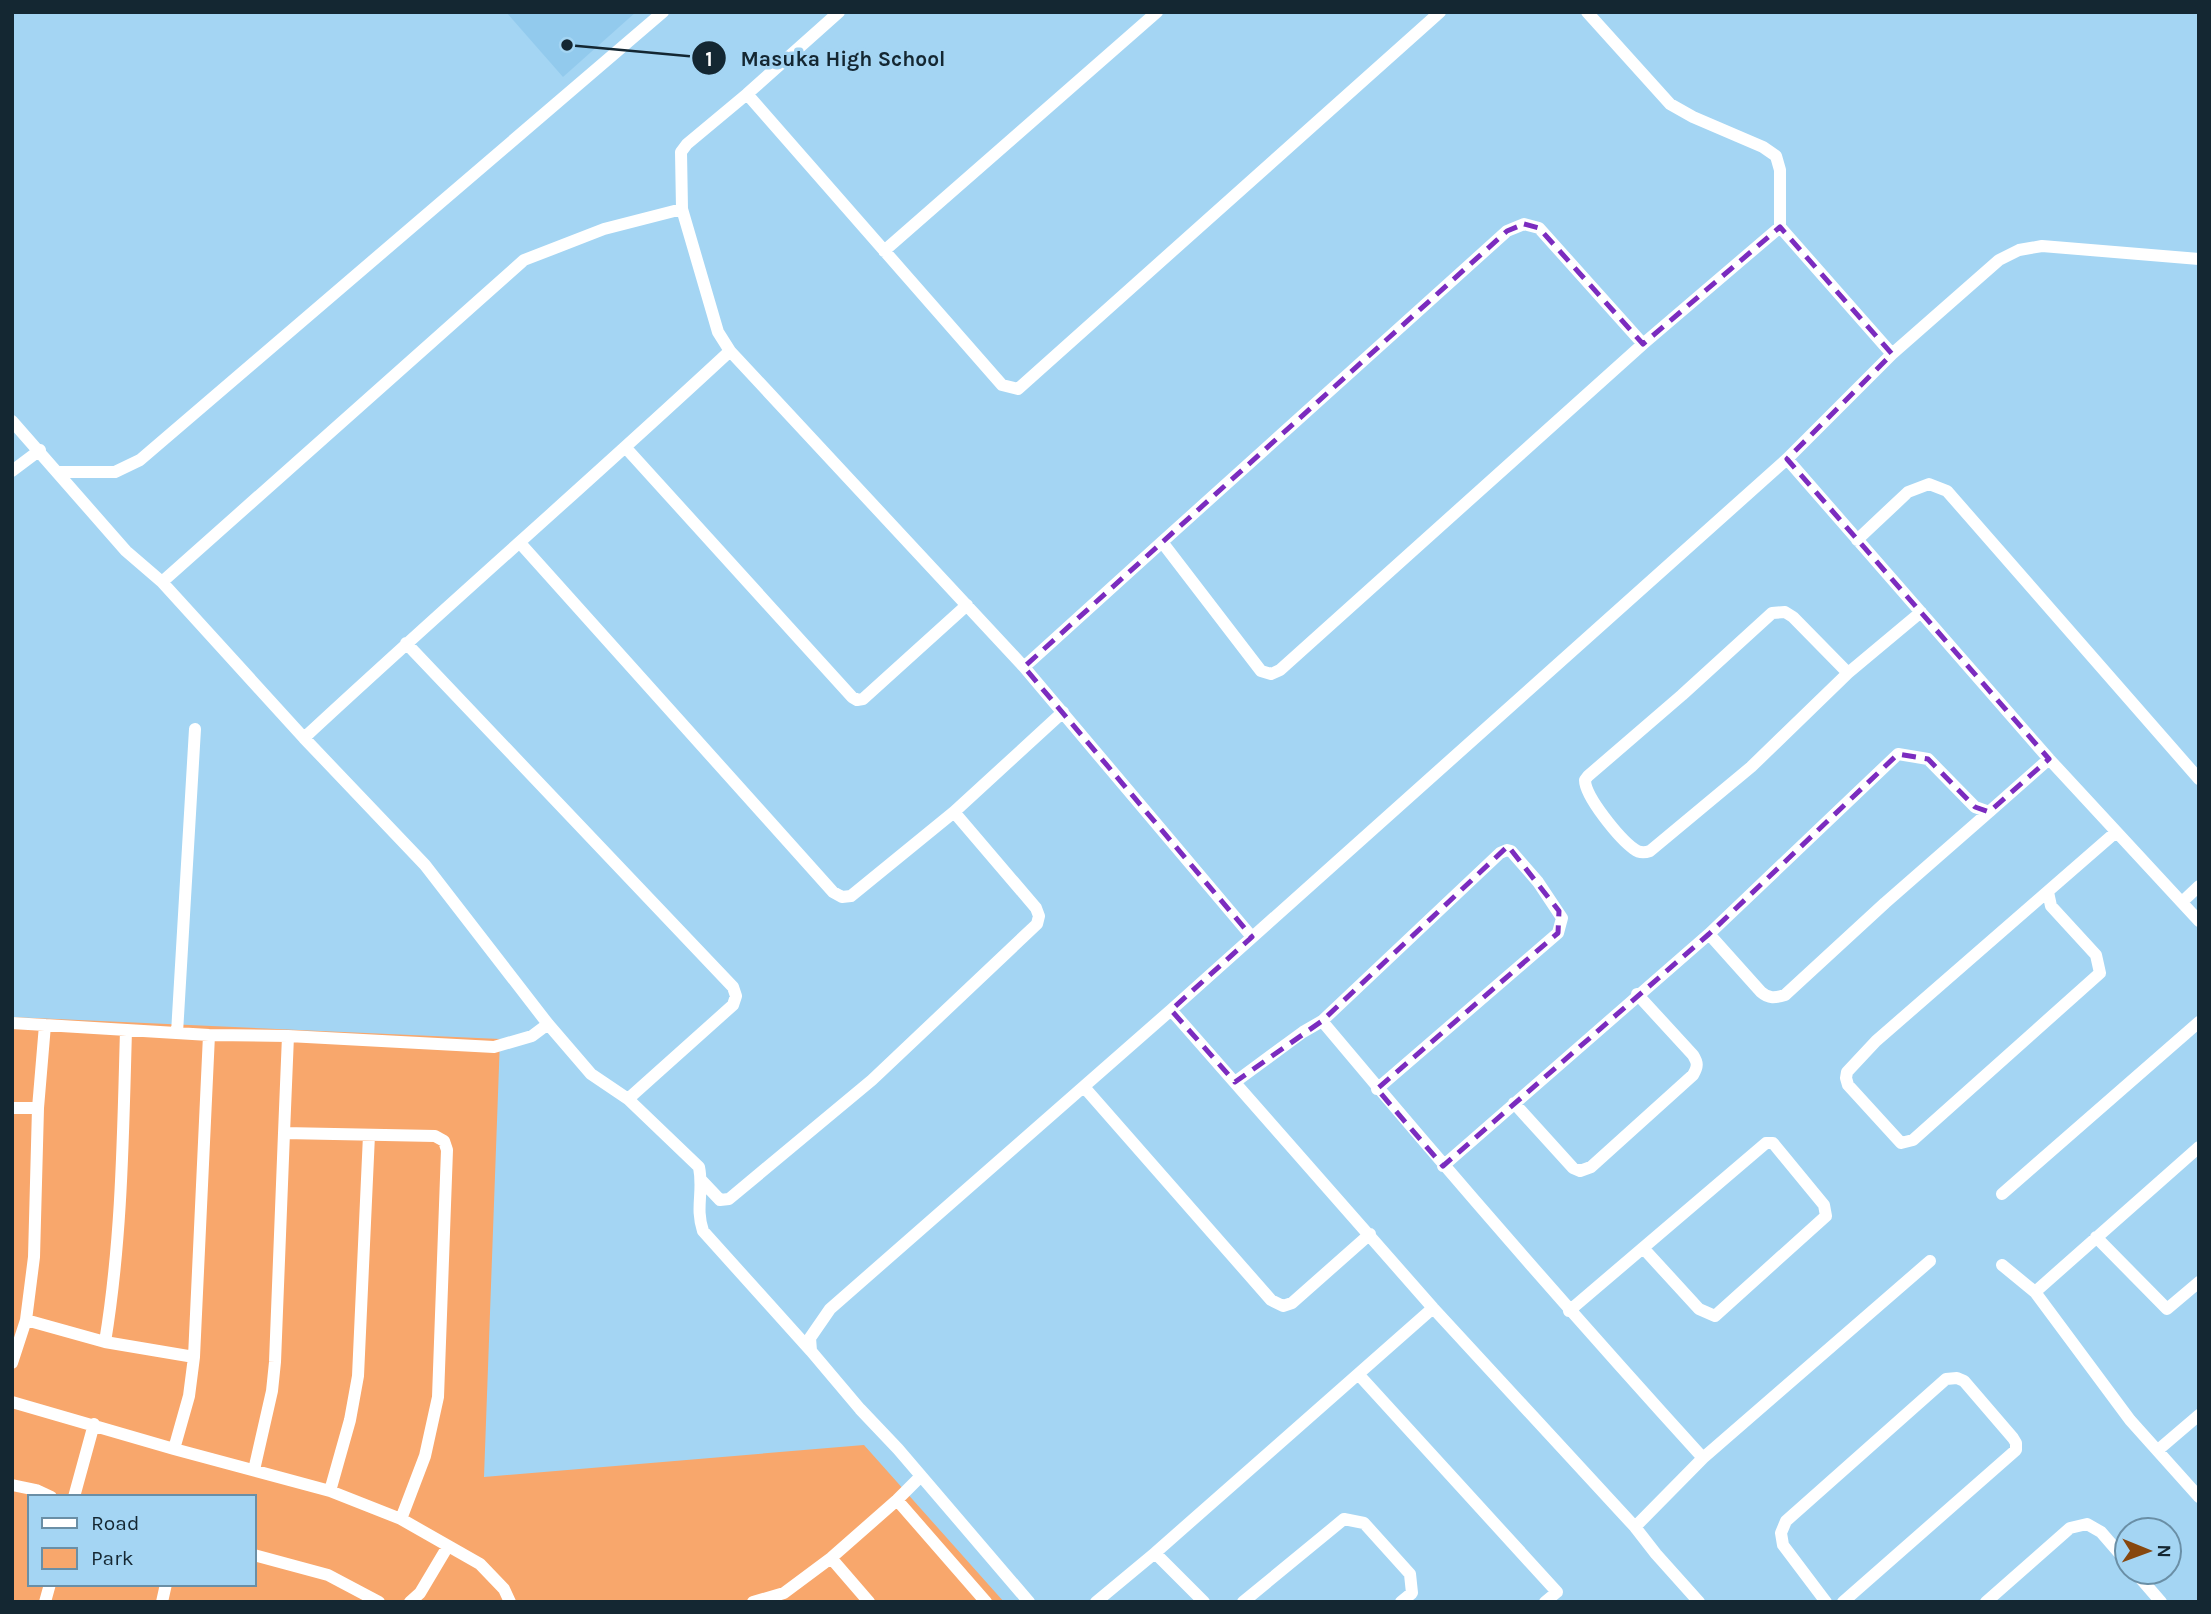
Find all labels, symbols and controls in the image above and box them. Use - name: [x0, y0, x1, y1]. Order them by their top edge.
- callout: Masuka High School: [692, 37, 960, 79]
- text: 1: [705, 47, 713, 71]
- text: Masuka High School: [741, 47, 946, 71]
- legend: [28, 1495, 256, 1586]
- text: Road: [91, 1511, 139, 1535]
- north arrow: [2113, 1516, 2183, 1586]
- text: N: [2153, 1544, 2175, 1558]
- text: Park: [91, 1546, 134, 1570]

